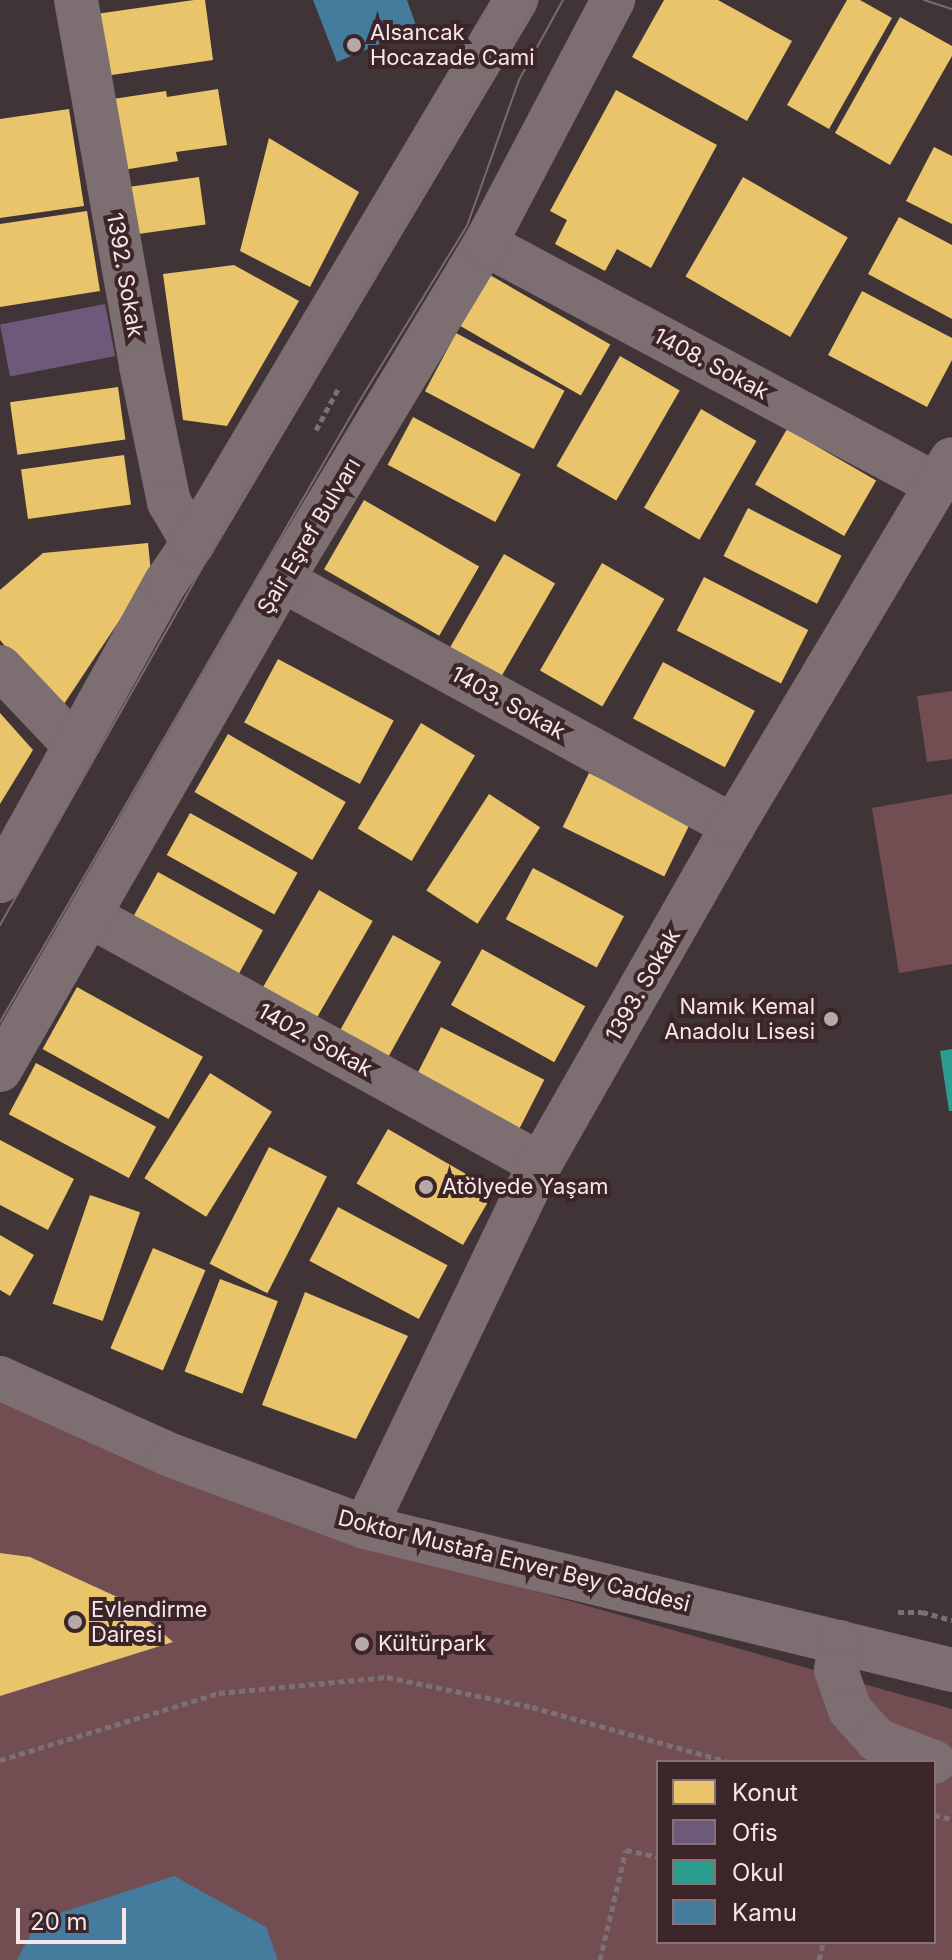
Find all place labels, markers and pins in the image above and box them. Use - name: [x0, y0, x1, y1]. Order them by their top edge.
- place label: Alsancak Hocazade Cami: [370, 19, 535, 70]
- marker: Alsancak Hocazade Cami: [345, 36, 363, 54]
- place label: Namık Kemal Anadolu Lisesi: [664, 993, 815, 1044]
- marker: Namık Kemal Anadolu Lisesi: [822, 1010, 840, 1028]
- place label: Atölyede Yaşam: [442, 1174, 609, 1200]
- marker: Atölyede Yaşam: [417, 1178, 435, 1196]
- place label: Evlendirme Dairesi: [91, 1596, 207, 1648]
- marker: Evlendirme Dairesi: [66, 1613, 84, 1631]
- place label: Kültürpark: [378, 1631, 486, 1657]
- marker: Kültürpark: [353, 1635, 371, 1653]

